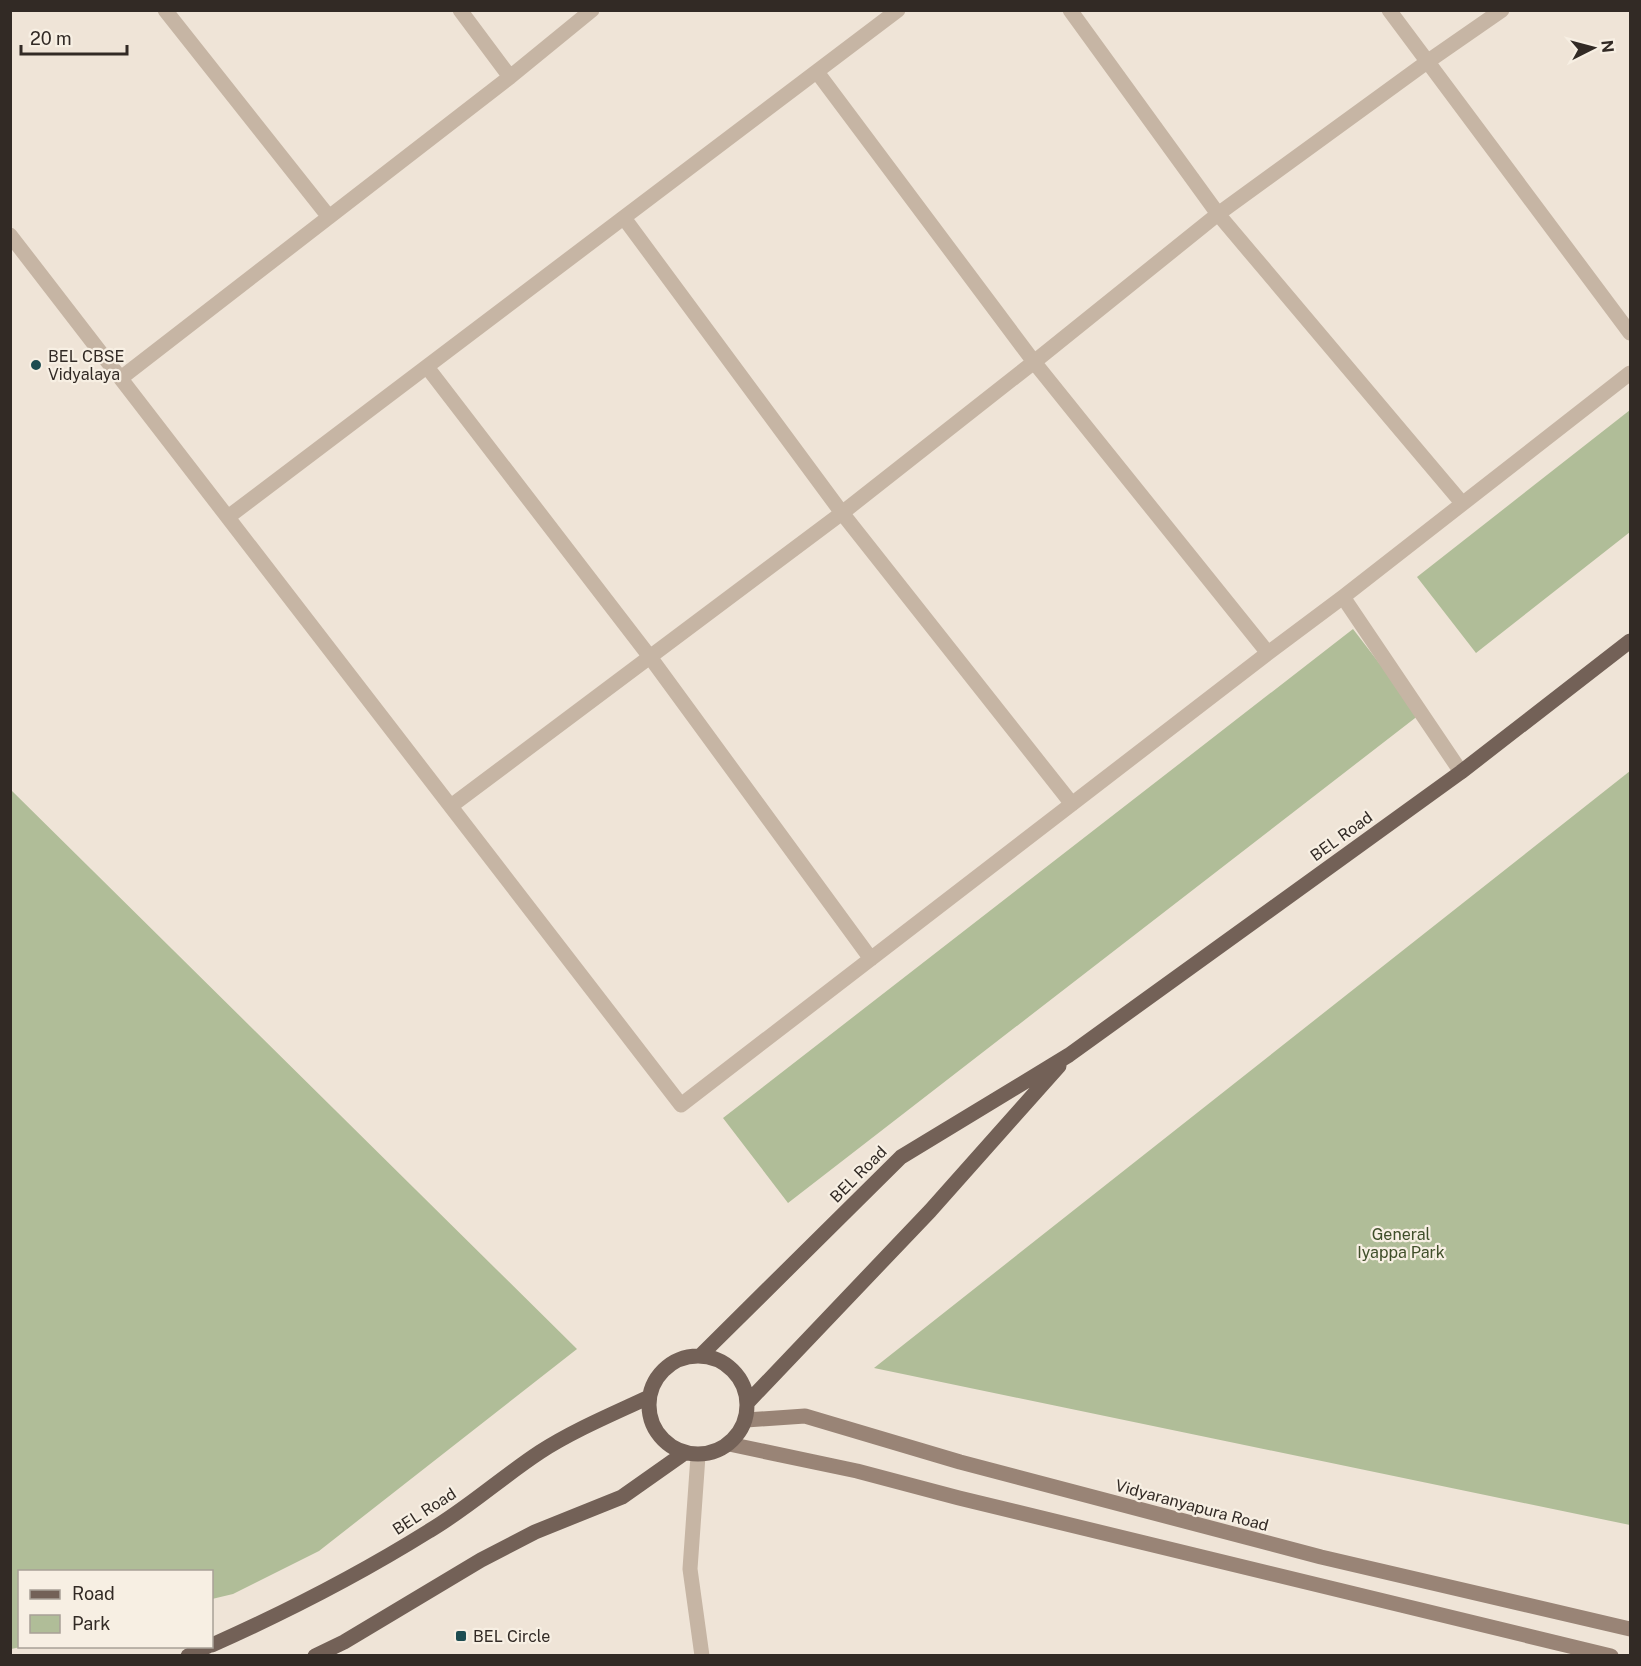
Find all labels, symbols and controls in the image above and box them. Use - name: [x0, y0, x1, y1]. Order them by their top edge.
- scale bar: [21, 18, 128, 56]
- north arrow: [1563, 18, 1623, 78]
- text: 20 m: [30, 28, 72, 49]
- text: N: [1597, 39, 1618, 54]
- place label: BEL CBSE Vidyalaya: [48, 347, 124, 384]
- marker: BEL CBSE Vidyalaya: [29, 358, 43, 372]
- street label: BEL Road: [1307, 808, 1376, 865]
- street label: BEL Road: [826, 1142, 890, 1206]
- park label: General Iyappa Park: [1357, 1225, 1445, 1262]
- street label: Vidyaranyapura Road: [1113, 1476, 1271, 1535]
- street label: BEL Road: [389, 1484, 460, 1539]
- legend: [18, 1570, 213, 1648]
- text: Road: [72, 1583, 115, 1604]
- text: Park: [72, 1613, 110, 1634]
- place label: BEL Circle: [473, 1627, 550, 1646]
- marker: BEL Circle: [454, 1629, 468, 1643]

